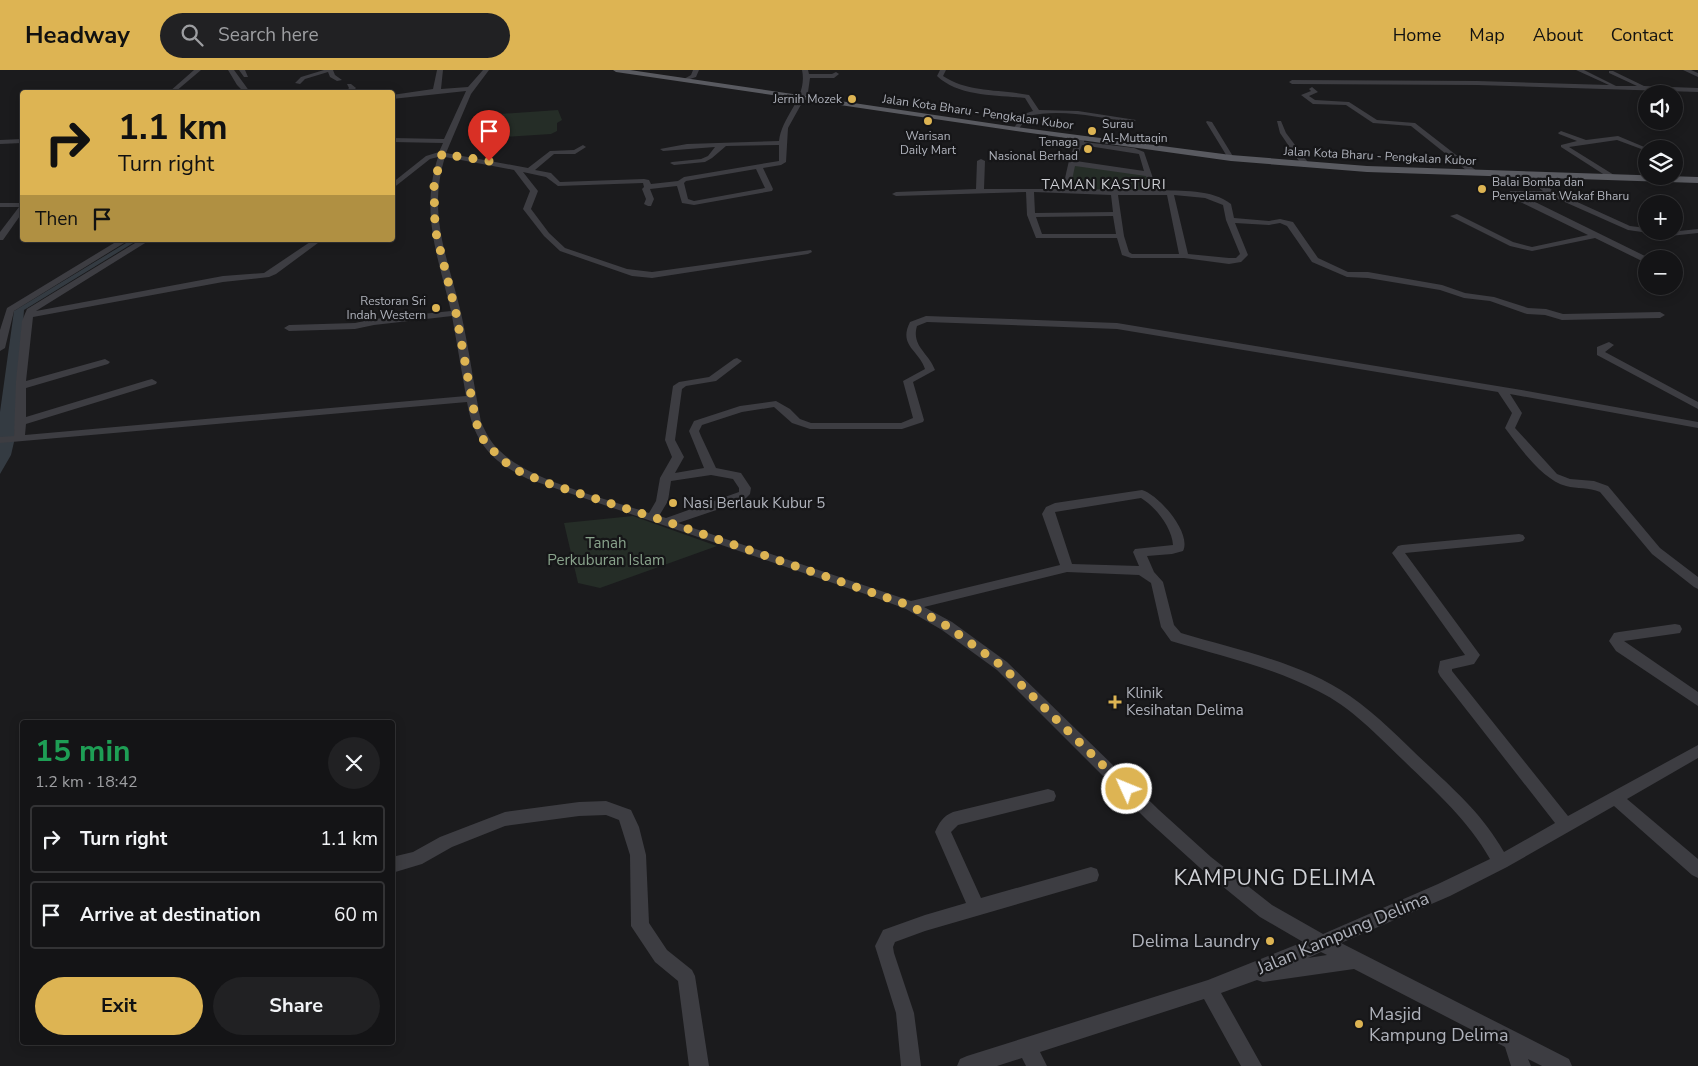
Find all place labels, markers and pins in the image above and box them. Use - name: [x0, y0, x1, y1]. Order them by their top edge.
- place label: Jernih Mozek: [772, 91, 843, 107]
- marker: Jernih Mozek: [846, 93, 858, 105]
- pin: [468, 110, 510, 161]
- marker: Warisan Daily Mart: [922, 115, 934, 127]
- place label: Surau Al-Muttaqin: [1102, 116, 1168, 146]
- marker: Surau Al-Muttaqin: [1086, 125, 1098, 137]
- place label: Warisan Daily Mart: [900, 128, 957, 158]
- place label: Tenaga Nasional Berhad: [989, 134, 1078, 164]
- marker: Tenaga Nasional Berhad: [1082, 143, 1094, 155]
- place label: Balai Bomba dan Penyelamat Wakaf Bharu: [1492, 174, 1629, 204]
- marker: Balai Bomba dan Penyelamat Wakaf Bharu: [1476, 183, 1488, 195]
- place label: Restoran Sri Indah Western: [347, 293, 426, 323]
- marker: Restoran Sri Indah Western: [430, 302, 442, 314]
- place label: Nasi Berlauk Kubur 5: [683, 493, 825, 513]
- marker: Nasi Berlauk Kubur 5: [667, 497, 679, 509]
- place label: Klinik Kesihatan Delima: [1126, 683, 1244, 720]
- marker: Klinik Kesihatan Delima: [1108, 695, 1122, 709]
- place label: Delima Laundry: [1132, 929, 1261, 953]
- marker: Delima Laundry: [1264, 935, 1276, 947]
- place label: Masjid Kampung Delima: [1369, 1002, 1509, 1047]
- marker: Masjid Kampung Delima: [1353, 1018, 1365, 1030]

